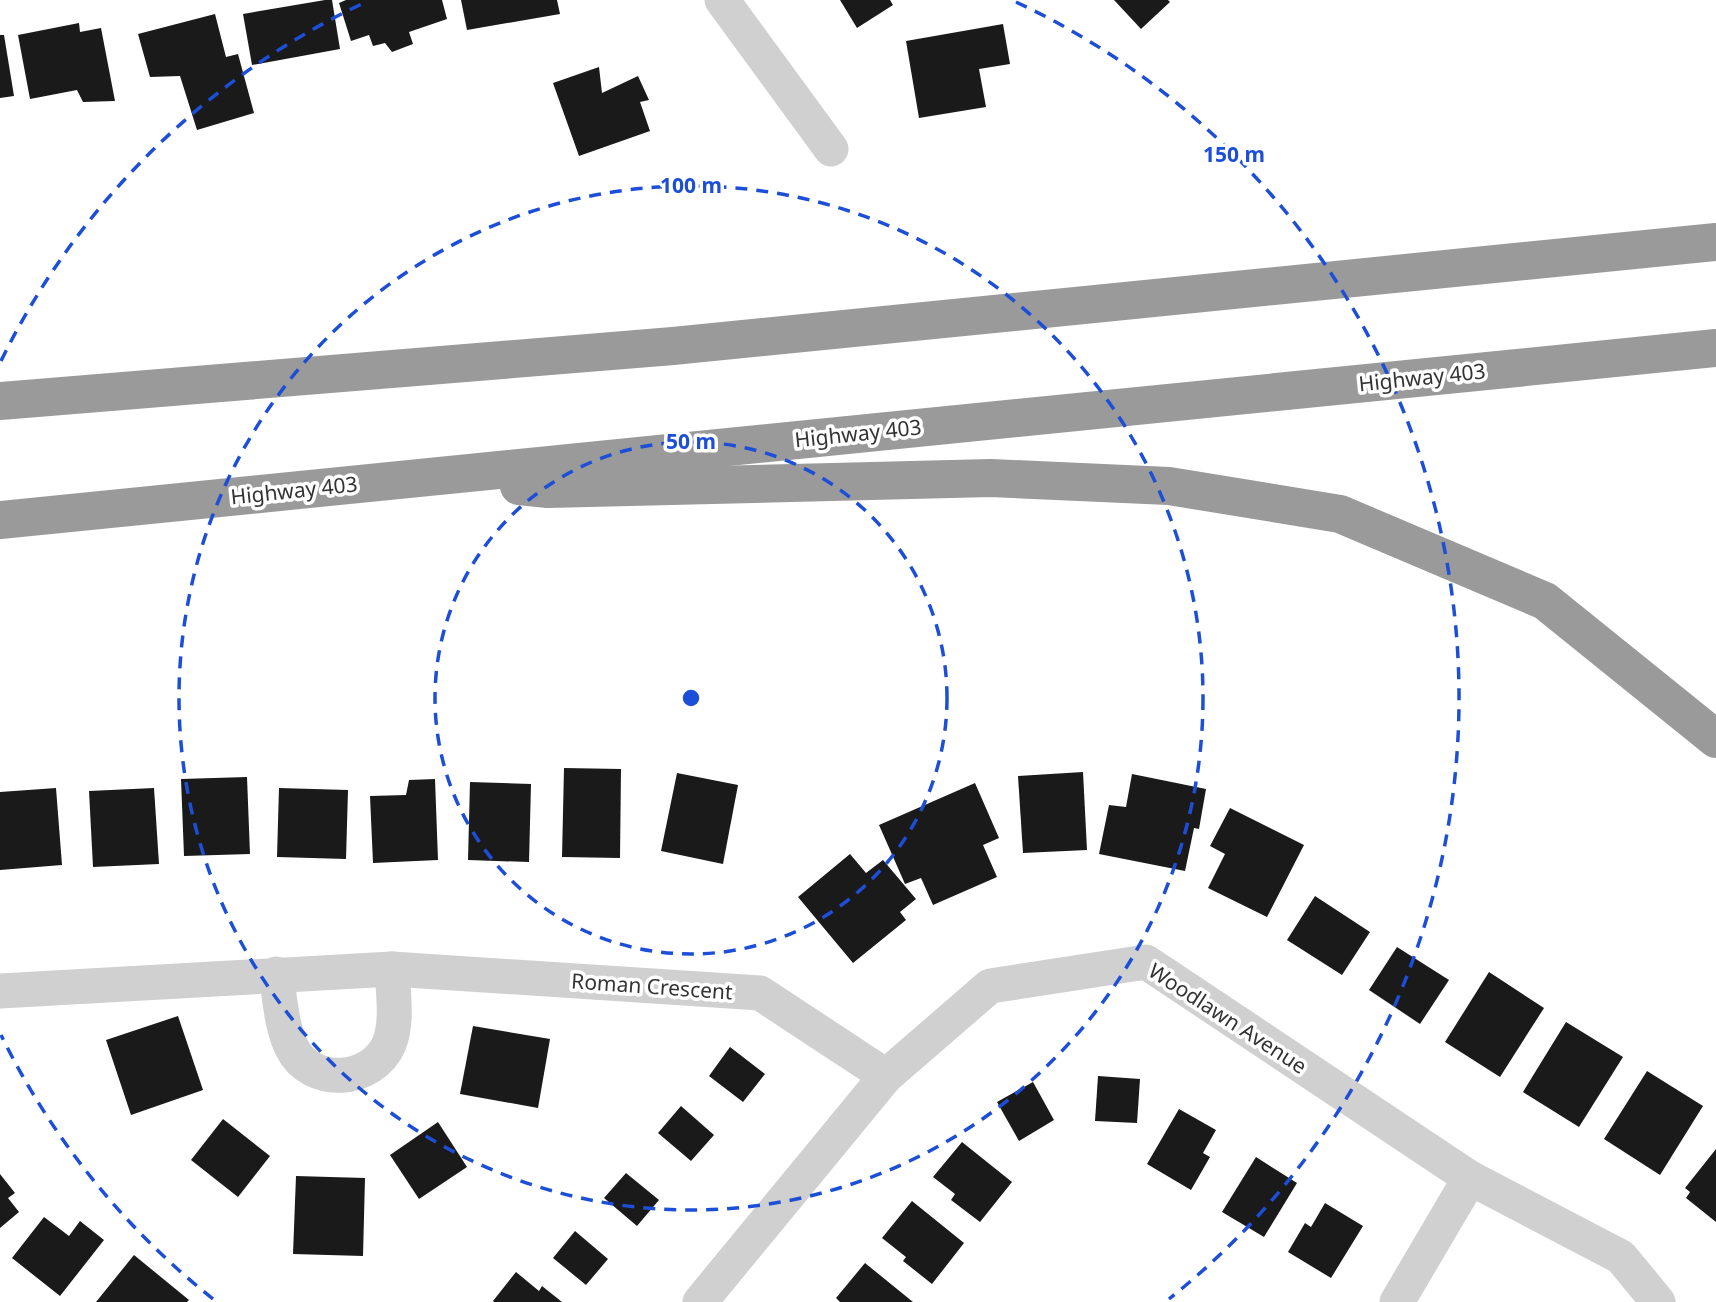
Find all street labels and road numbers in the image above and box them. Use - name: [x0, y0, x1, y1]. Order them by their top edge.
- street label: Highway 403: [1357, 356, 1487, 398]
- street label: Highway 403: [793, 412, 923, 454]
- street label: Highway 403: [229, 469, 359, 511]
- street label: Woodlawn Avenue: [1144, 956, 1312, 1080]
- street label: Roman Crescent: [570, 966, 734, 1006]

